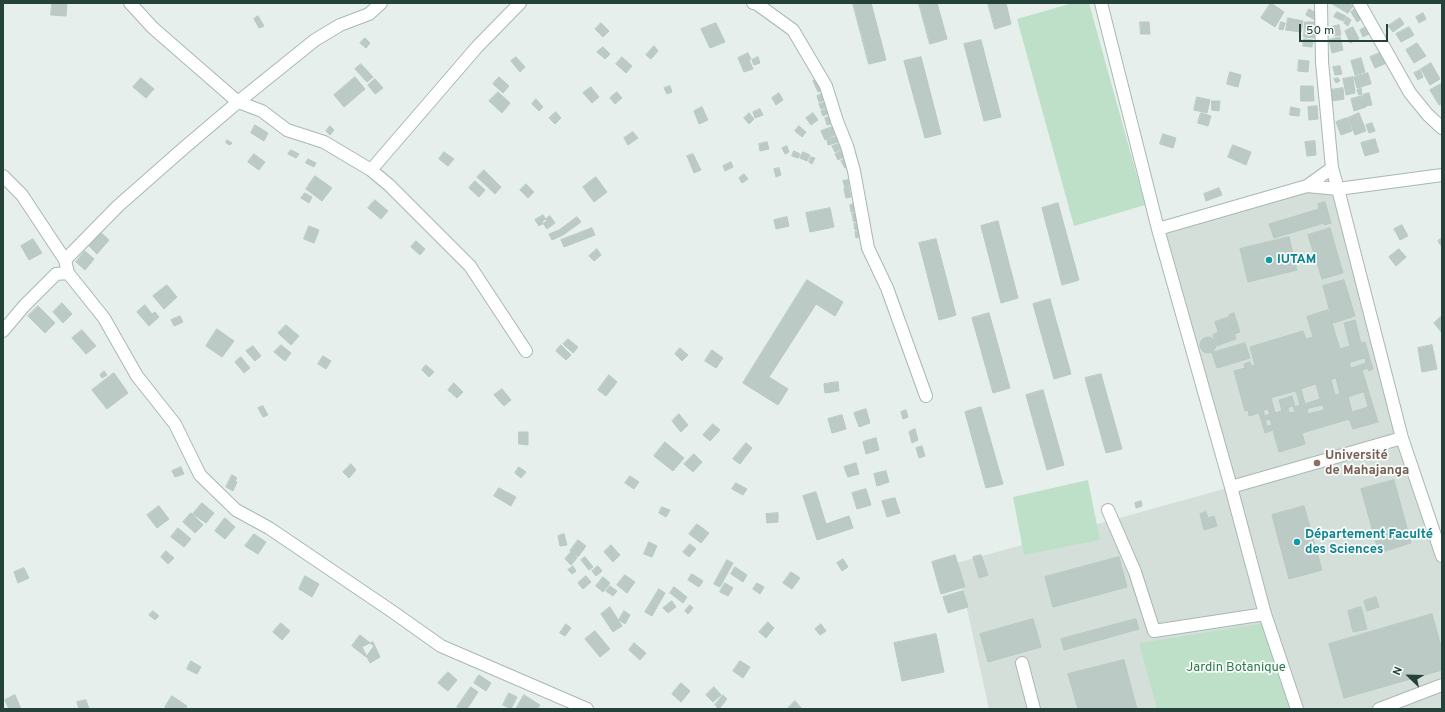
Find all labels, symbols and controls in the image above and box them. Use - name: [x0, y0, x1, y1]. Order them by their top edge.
- scale bar: [1301, 16, 1390, 42]
- text: 50 m: [1306, 23, 1334, 39]
- place label: IUTAM: [1277, 252, 1316, 268]
- marker: IUTAM: [1264, 255, 1274, 265]
- place label: Université de Mahajanga: [1325, 448, 1409, 479]
- marker: Université de Mahajanga: [1312, 458, 1322, 468]
- place label: Département Faculté des Sciences: [1305, 527, 1433, 558]
- marker: Département Faculté des Sciences: [1292, 537, 1302, 547]
- north arrow: [1389, 656, 1429, 696]
- park label: Jardin Botanique: [1186, 660, 1286, 676]
- text: N: [1390, 665, 1406, 678]

